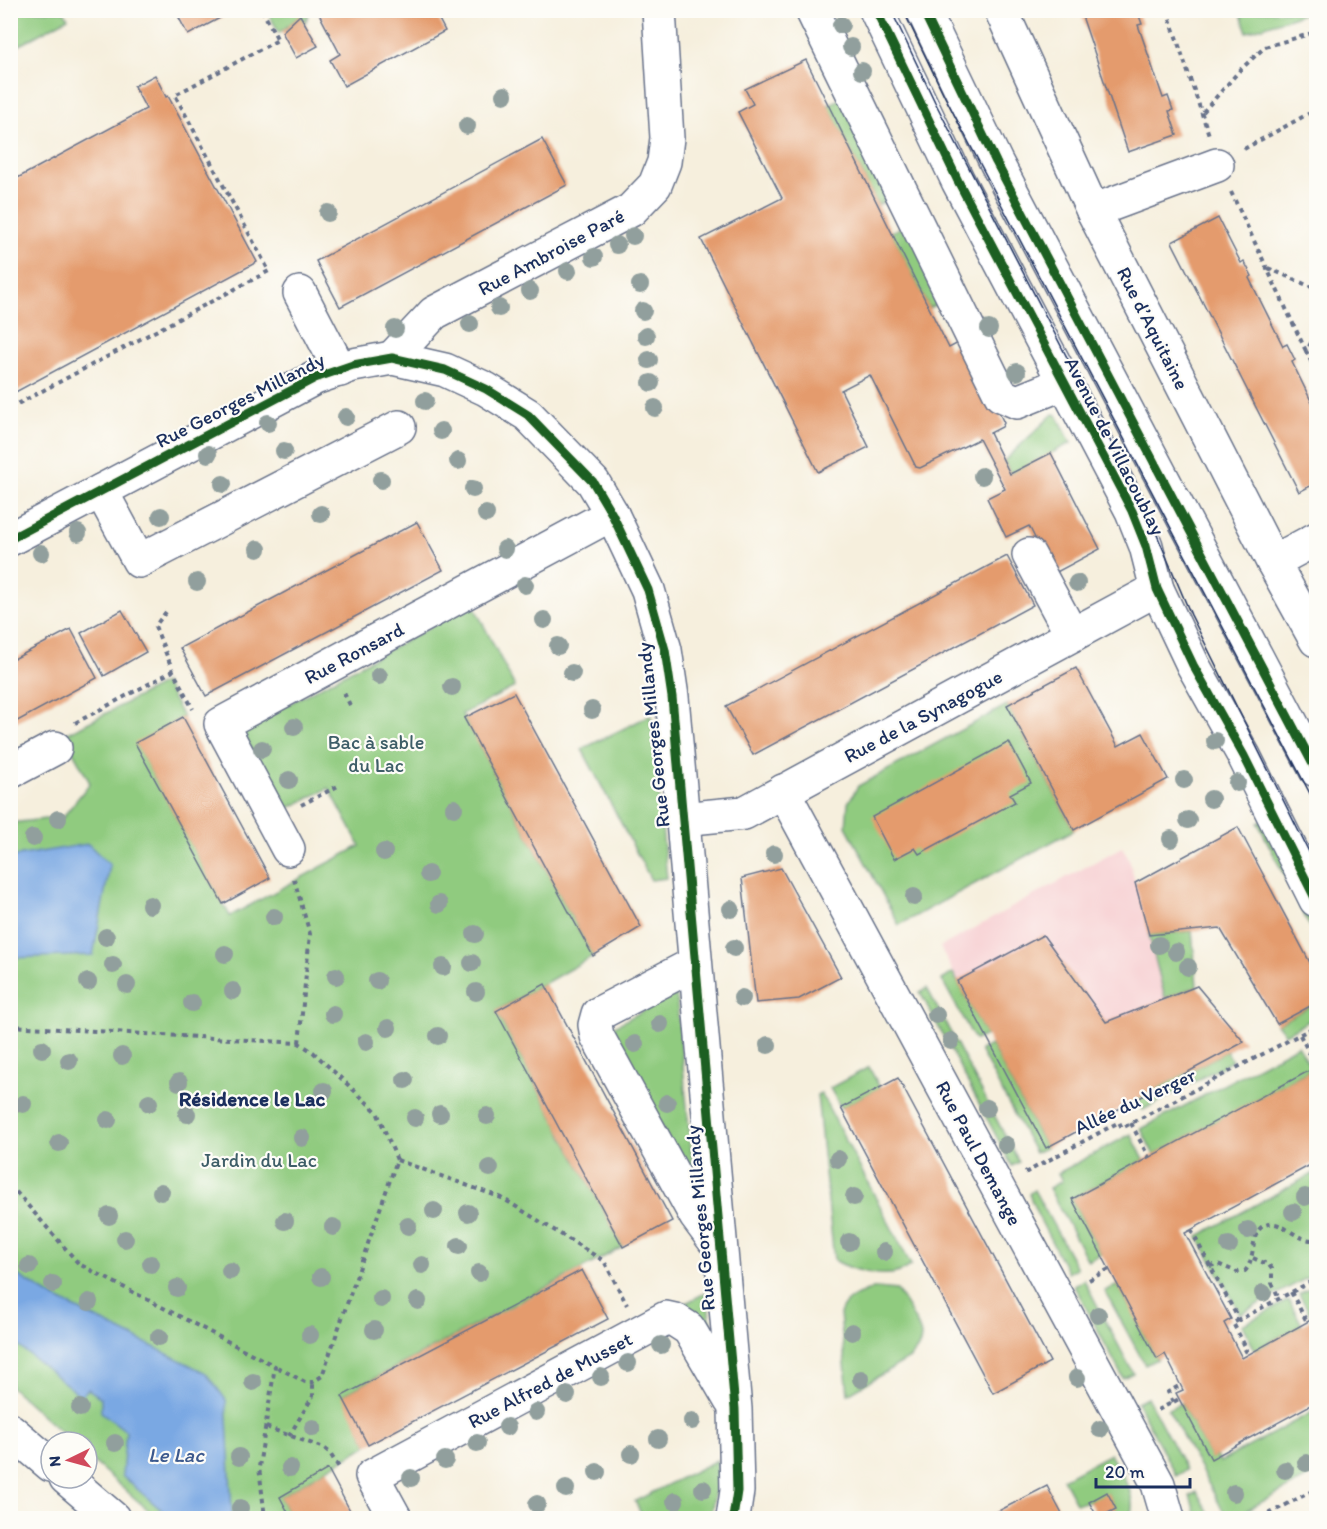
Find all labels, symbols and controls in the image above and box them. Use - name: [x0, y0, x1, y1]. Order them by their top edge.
- street label: Rue Ambroise Paré: [474, 203, 628, 301]
- street label: Rue d’Aquitaine: [1112, 263, 1194, 393]
- street label: Rue Georges Millandy: [152, 347, 329, 453]
- street label: Avenue de Villacoublay: [1060, 353, 1171, 540]
- street label: Rue Ronsard: [300, 617, 408, 689]
- street label: Rue Georges Millandy: [631, 641, 675, 829]
- street label: Rue de la Synagogue: [840, 664, 1006, 768]
- park label: Bac à sable du Lac: [328, 730, 424, 777]
- street label: Allée du Verger: [1071, 1062, 1199, 1140]
- street label: Rue Paul Demange: [931, 1077, 1027, 1229]
- district label: Résidence le Lac: [179, 1086, 325, 1111]
- street label: Rue Georges Millandy: [680, 1124, 720, 1312]
- park label: Jardin du Lac: [201, 1148, 317, 1172]
- street label: Rue Alfred de Musset: [464, 1326, 637, 1433]
- north arrow: [39, 1430, 99, 1490]
- water label: Le Lac: [148, 1442, 205, 1467]
- scale bar: [1096, 1451, 1190, 1489]
- text: N: [45, 1455, 64, 1467]
- text: 20 m: [1105, 1461, 1145, 1483]

